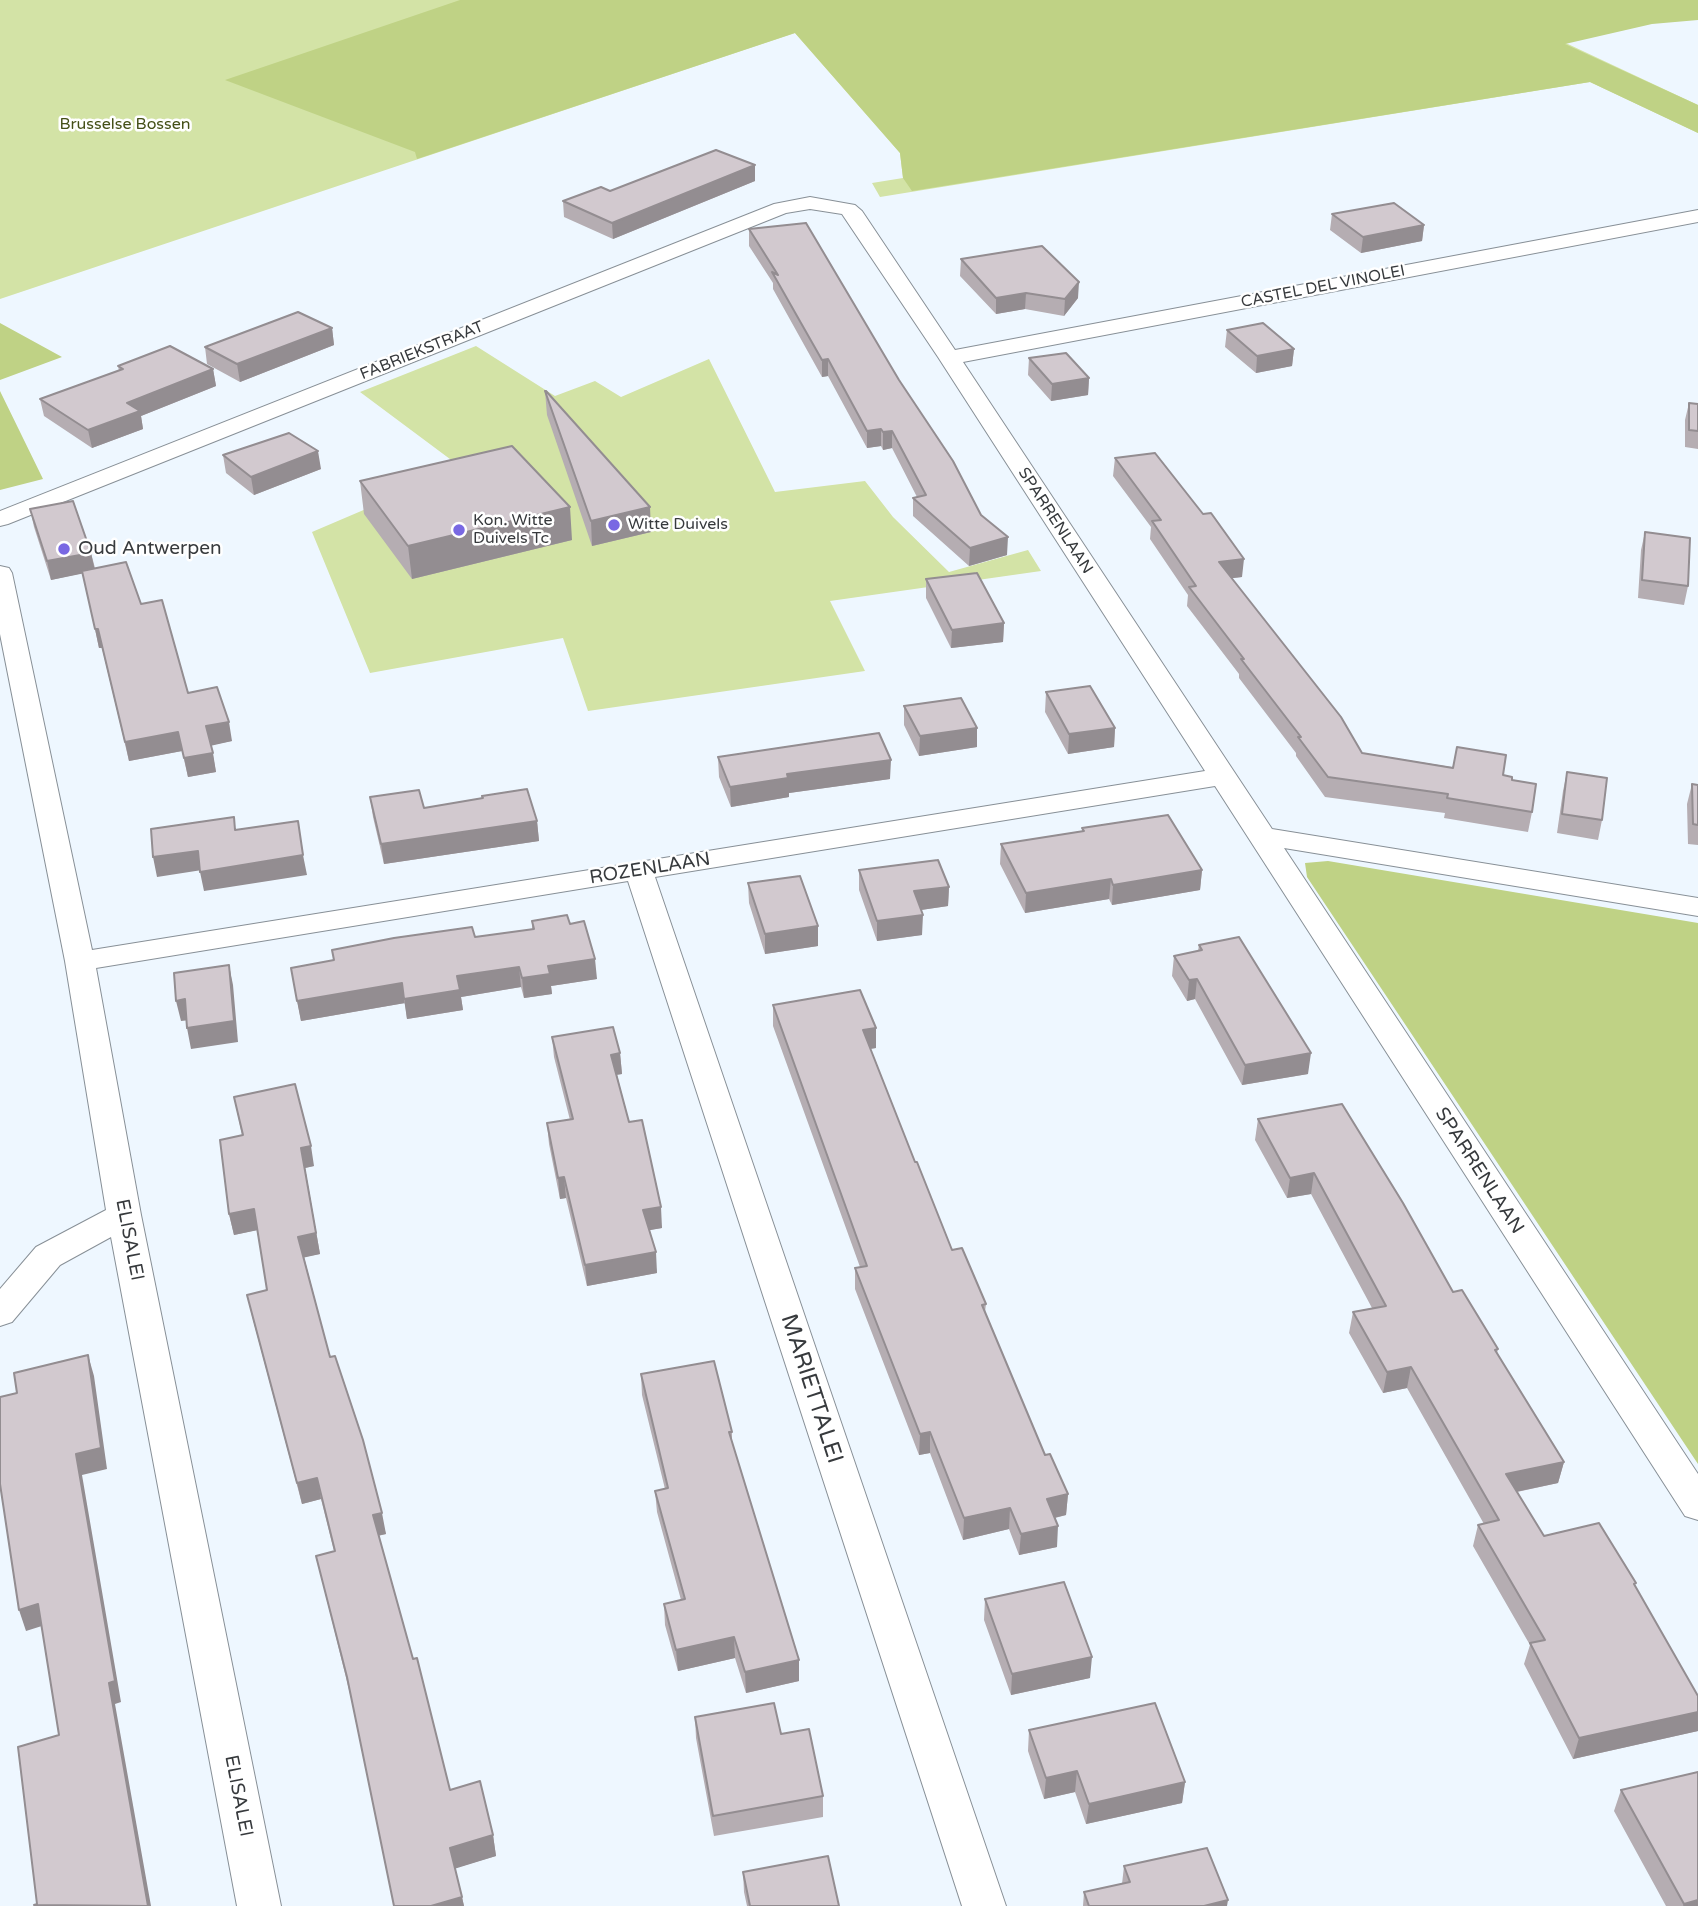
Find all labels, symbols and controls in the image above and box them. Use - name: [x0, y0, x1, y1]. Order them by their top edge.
- park label: Brusselse Bossen: [59, 115, 191, 135]
- street label: CASTEL DEL VINOLEI: [1239, 262, 1407, 312]
- street label: FABRIEKSTRAAT: [357, 317, 487, 385]
- street label: SPARRENLAAN: [1013, 464, 1097, 578]
- place label: Kon. Witte Duivels Tc: [473, 511, 553, 549]
- place label: Witte Duivels: [628, 515, 728, 535]
- marker: Witte Duivels: [606, 517, 622, 533]
- marker: Kon. Witte Duivels Tc: [451, 522, 467, 538]
- place label: Oud Antwerpen: [78, 538, 222, 560]
- marker: Oud Antwerpen: [56, 541, 72, 557]
- street label: ROZENLAAN: [588, 848, 712, 890]
- street label: SPARRENLAAN: [1430, 1104, 1528, 1238]
- street label: ELISALEI: [110, 1197, 148, 1283]
- street label: MARIETTALEI: [774, 1311, 848, 1467]
- street label: ELISALEI: [219, 1753, 257, 1839]

